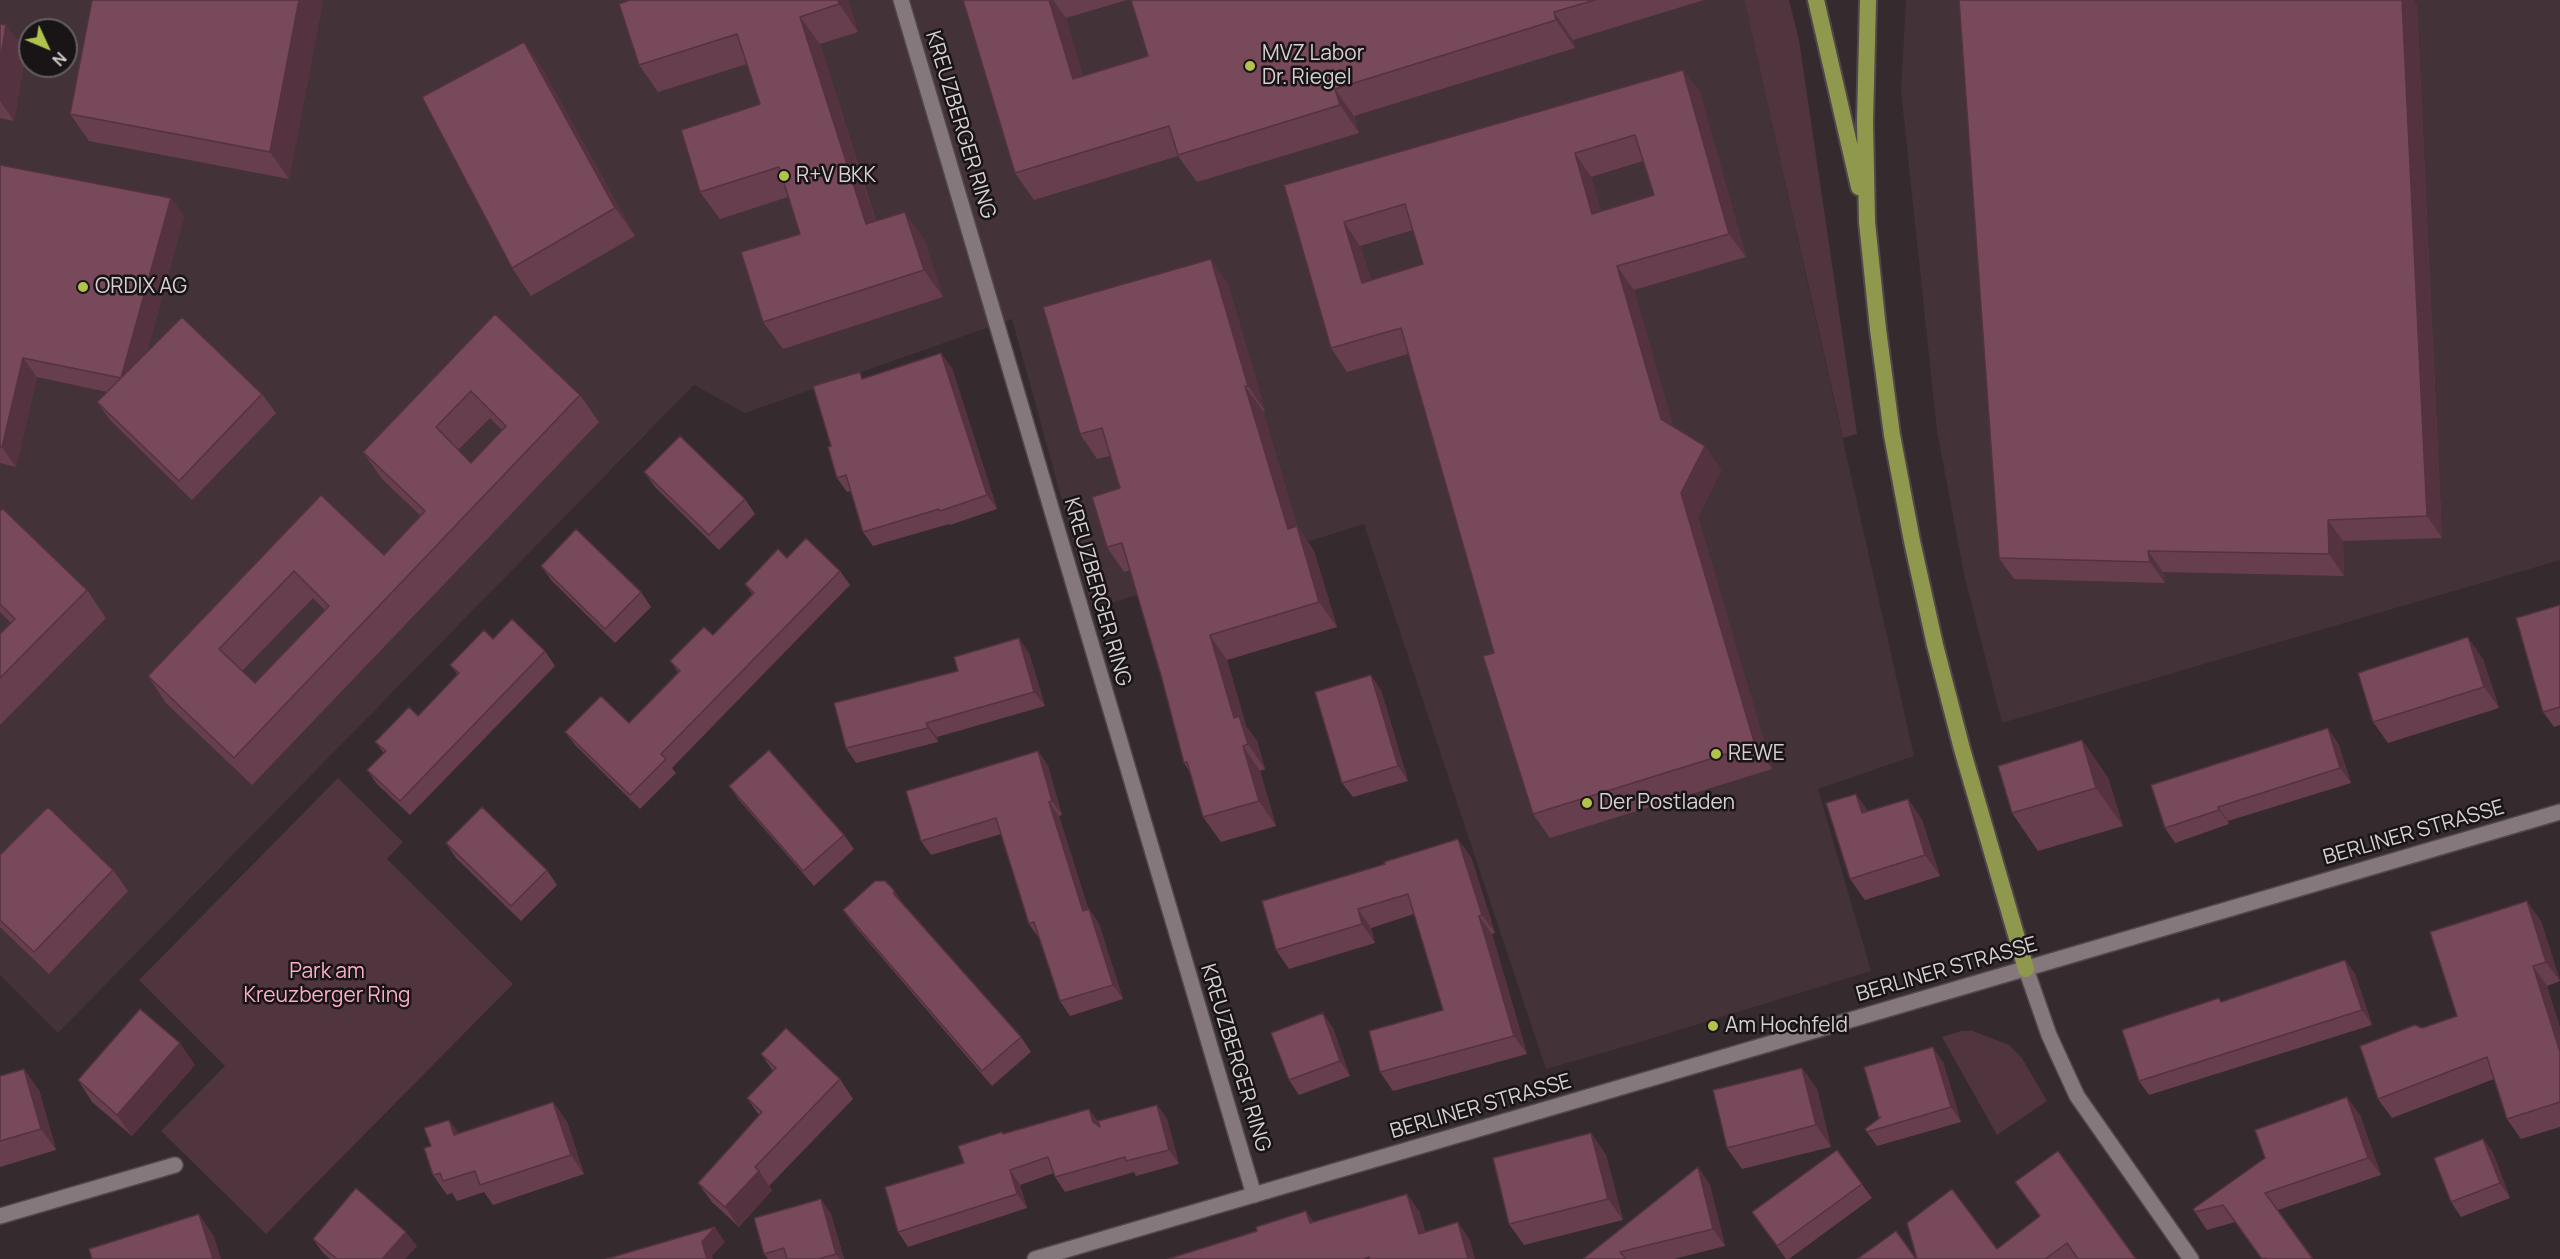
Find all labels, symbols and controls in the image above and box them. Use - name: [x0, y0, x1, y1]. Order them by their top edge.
- north arrow: [18, 18, 78, 78]
- street label: KREUZBERGER RING: [919, 28, 1001, 222]
- place label: MVZ Labor Dr. Riegel: [1262, 41, 1364, 91]
- text: N: [48, 47, 71, 71]
- marker: MVZ Labor Dr. Riegel: [1243, 59, 1257, 73]
- place label: R+V BKK: [796, 163, 876, 189]
- marker: R+V BKK: [777, 169, 791, 183]
- place label: ORDIX AG: [95, 274, 187, 300]
- marker: ORDIX AG: [76, 280, 90, 294]
- street label: KREUZBERGER RING: [1058, 495, 1136, 689]
- place label: REWE: [1728, 741, 1785, 767]
- marker: REWE: [1709, 747, 1723, 761]
- place label: Der Postladen: [1599, 790, 1735, 816]
- street label: BERLINER STRASSE: [2321, 795, 2507, 871]
- marker: Der Postladen: [1580, 796, 1594, 810]
- street label: BERLINER STRASSE: [1854, 932, 2040, 1008]
- park label: Park am Kreuzberger Ring: [243, 959, 411, 1009]
- street label: KREUZBERGER RING: [1194, 961, 1276, 1155]
- place label: Am Hochfeld: [1725, 1013, 1848, 1039]
- marker: Am Hochfeld: [1706, 1019, 1720, 1033]
- street label: BERLINER STRASSE: [1388, 1069, 1574, 1145]

